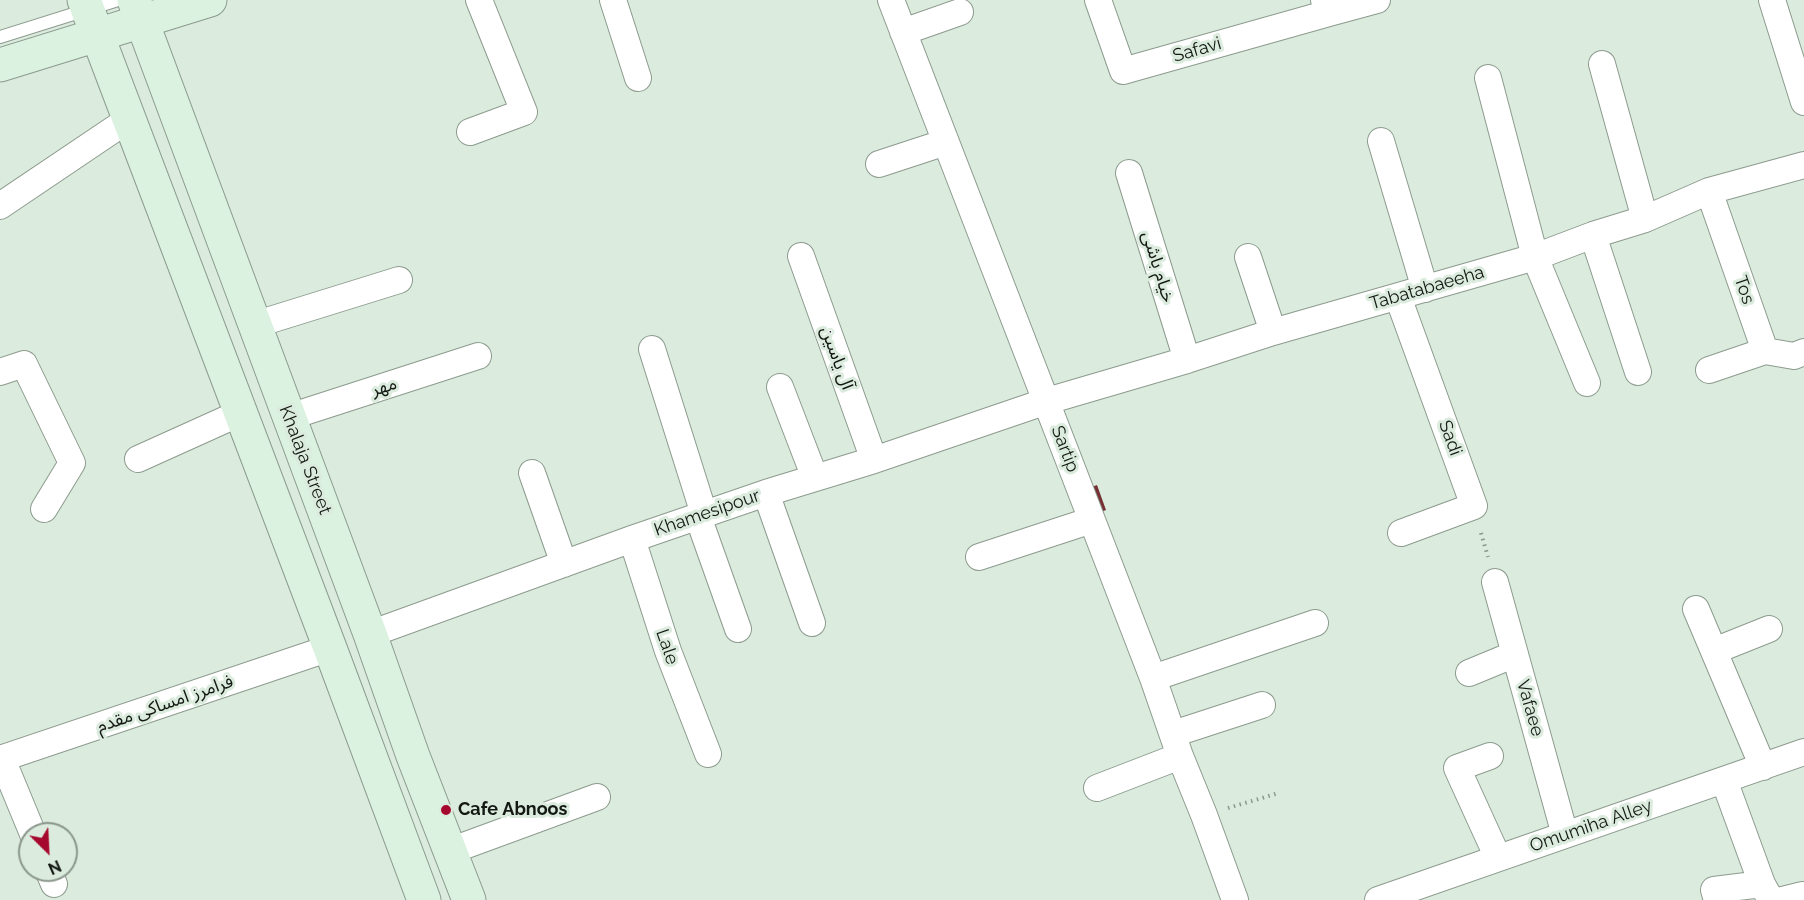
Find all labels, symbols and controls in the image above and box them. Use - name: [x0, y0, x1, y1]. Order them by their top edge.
- street label: Safavi: [1170, 33, 1224, 67]
- street label: خیام باشی: [1137, 229, 1179, 305]
- street label: Tabatabaeeha: [1367, 261, 1487, 315]
- street label: Tos: [1729, 273, 1759, 307]
- street label: آل یاسین: [816, 323, 858, 393]
- street label: مهر: [368, 373, 400, 401]
- street label: Khalaja Street: [274, 402, 336, 518]
- street label: Sadi: [1434, 417, 1466, 459]
- street label: Sartip: [1046, 423, 1084, 475]
- street label: Khamesipour: [651, 485, 763, 541]
- street label: Lale: [651, 627, 683, 667]
- street label: فرامرز امساکی مقدم: [94, 671, 236, 737]
- street label: Vafaee: [1512, 677, 1548, 739]
- street label: Omumiha Alley: [1527, 795, 1655, 857]
- place label: Cafe Abnoos: [458, 799, 567, 821]
- marker: Cafe Abnoos: [439, 803, 453, 817]
- north arrow: [18, 822, 78, 882]
- text: N: [45, 856, 64, 878]

